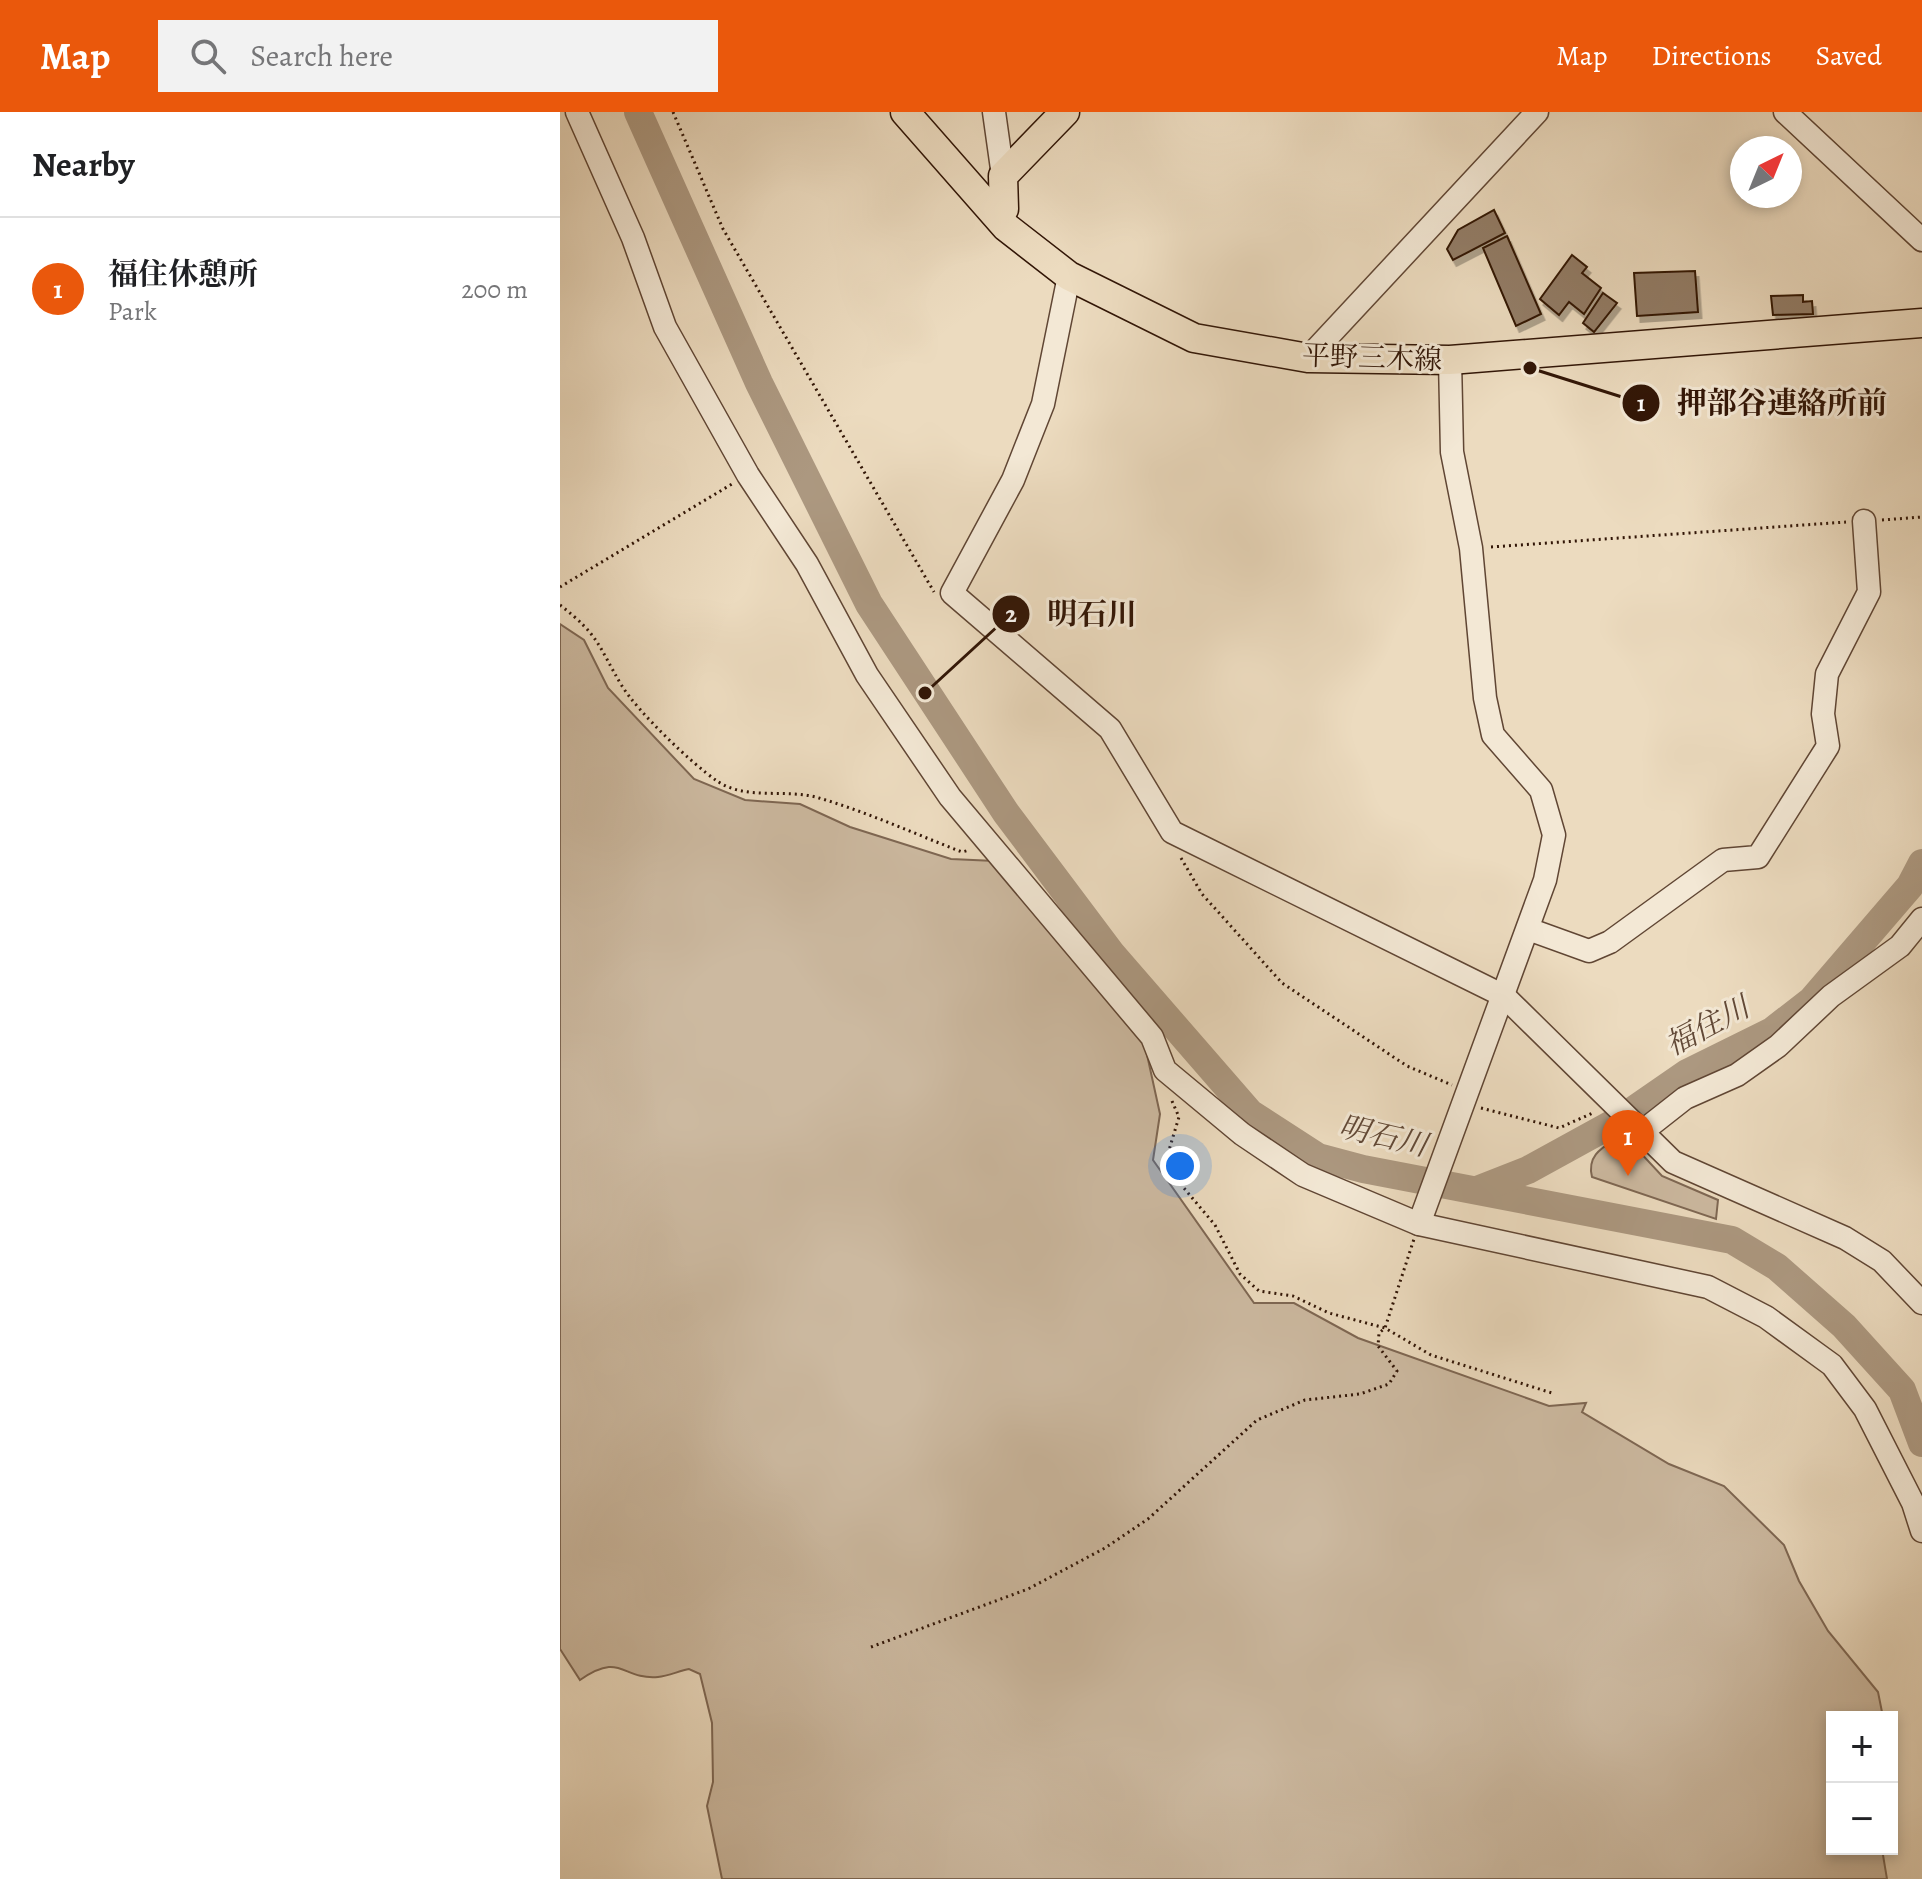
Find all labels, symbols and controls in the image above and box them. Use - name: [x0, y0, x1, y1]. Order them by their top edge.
- search box: [158, 20, 718, 92]
- text: Map: [40, 30, 110, 82]
- icon: search: [186, 34, 230, 78]
- text: Search here: [250, 36, 393, 76]
- text: Map: [1556, 37, 1607, 75]
- text: Directions: [1651, 37, 1772, 75]
- text: Saved: [1816, 37, 1882, 75]
- north arrow: [1730, 136, 1802, 208]
- text: Nearby: [32, 141, 135, 188]
- text: 福住休憩所: [108, 254, 258, 294]
- text: 1: [53, 272, 63, 307]
- text: 200 m: [461, 272, 528, 307]
- text: Park: [108, 294, 157, 329]
- street label: 平野三木線: [1301, 337, 1443, 379]
- callout: 押部谷連絡所前: [1621, 376, 1903, 430]
- text: 押部谷連絡所前: [1677, 383, 1887, 423]
- text: 1: [1637, 387, 1646, 419]
- callout: 明石川: [991, 587, 1153, 641]
- text: 明石川: [1047, 594, 1137, 634]
- text: 2: [1005, 598, 1017, 630]
- water label: 福住川: [1658, 986, 1759, 1065]
- water label: 明石川: [1335, 1106, 1434, 1166]
- pin: 1: [1602, 1110, 1654, 1176]
- your location: [1160, 1146, 1200, 1186]
- map controls: [1826, 1711, 1898, 1855]
- button: +: [1826, 1711, 1898, 1783]
- button: −: [1826, 1783, 1898, 1855]

